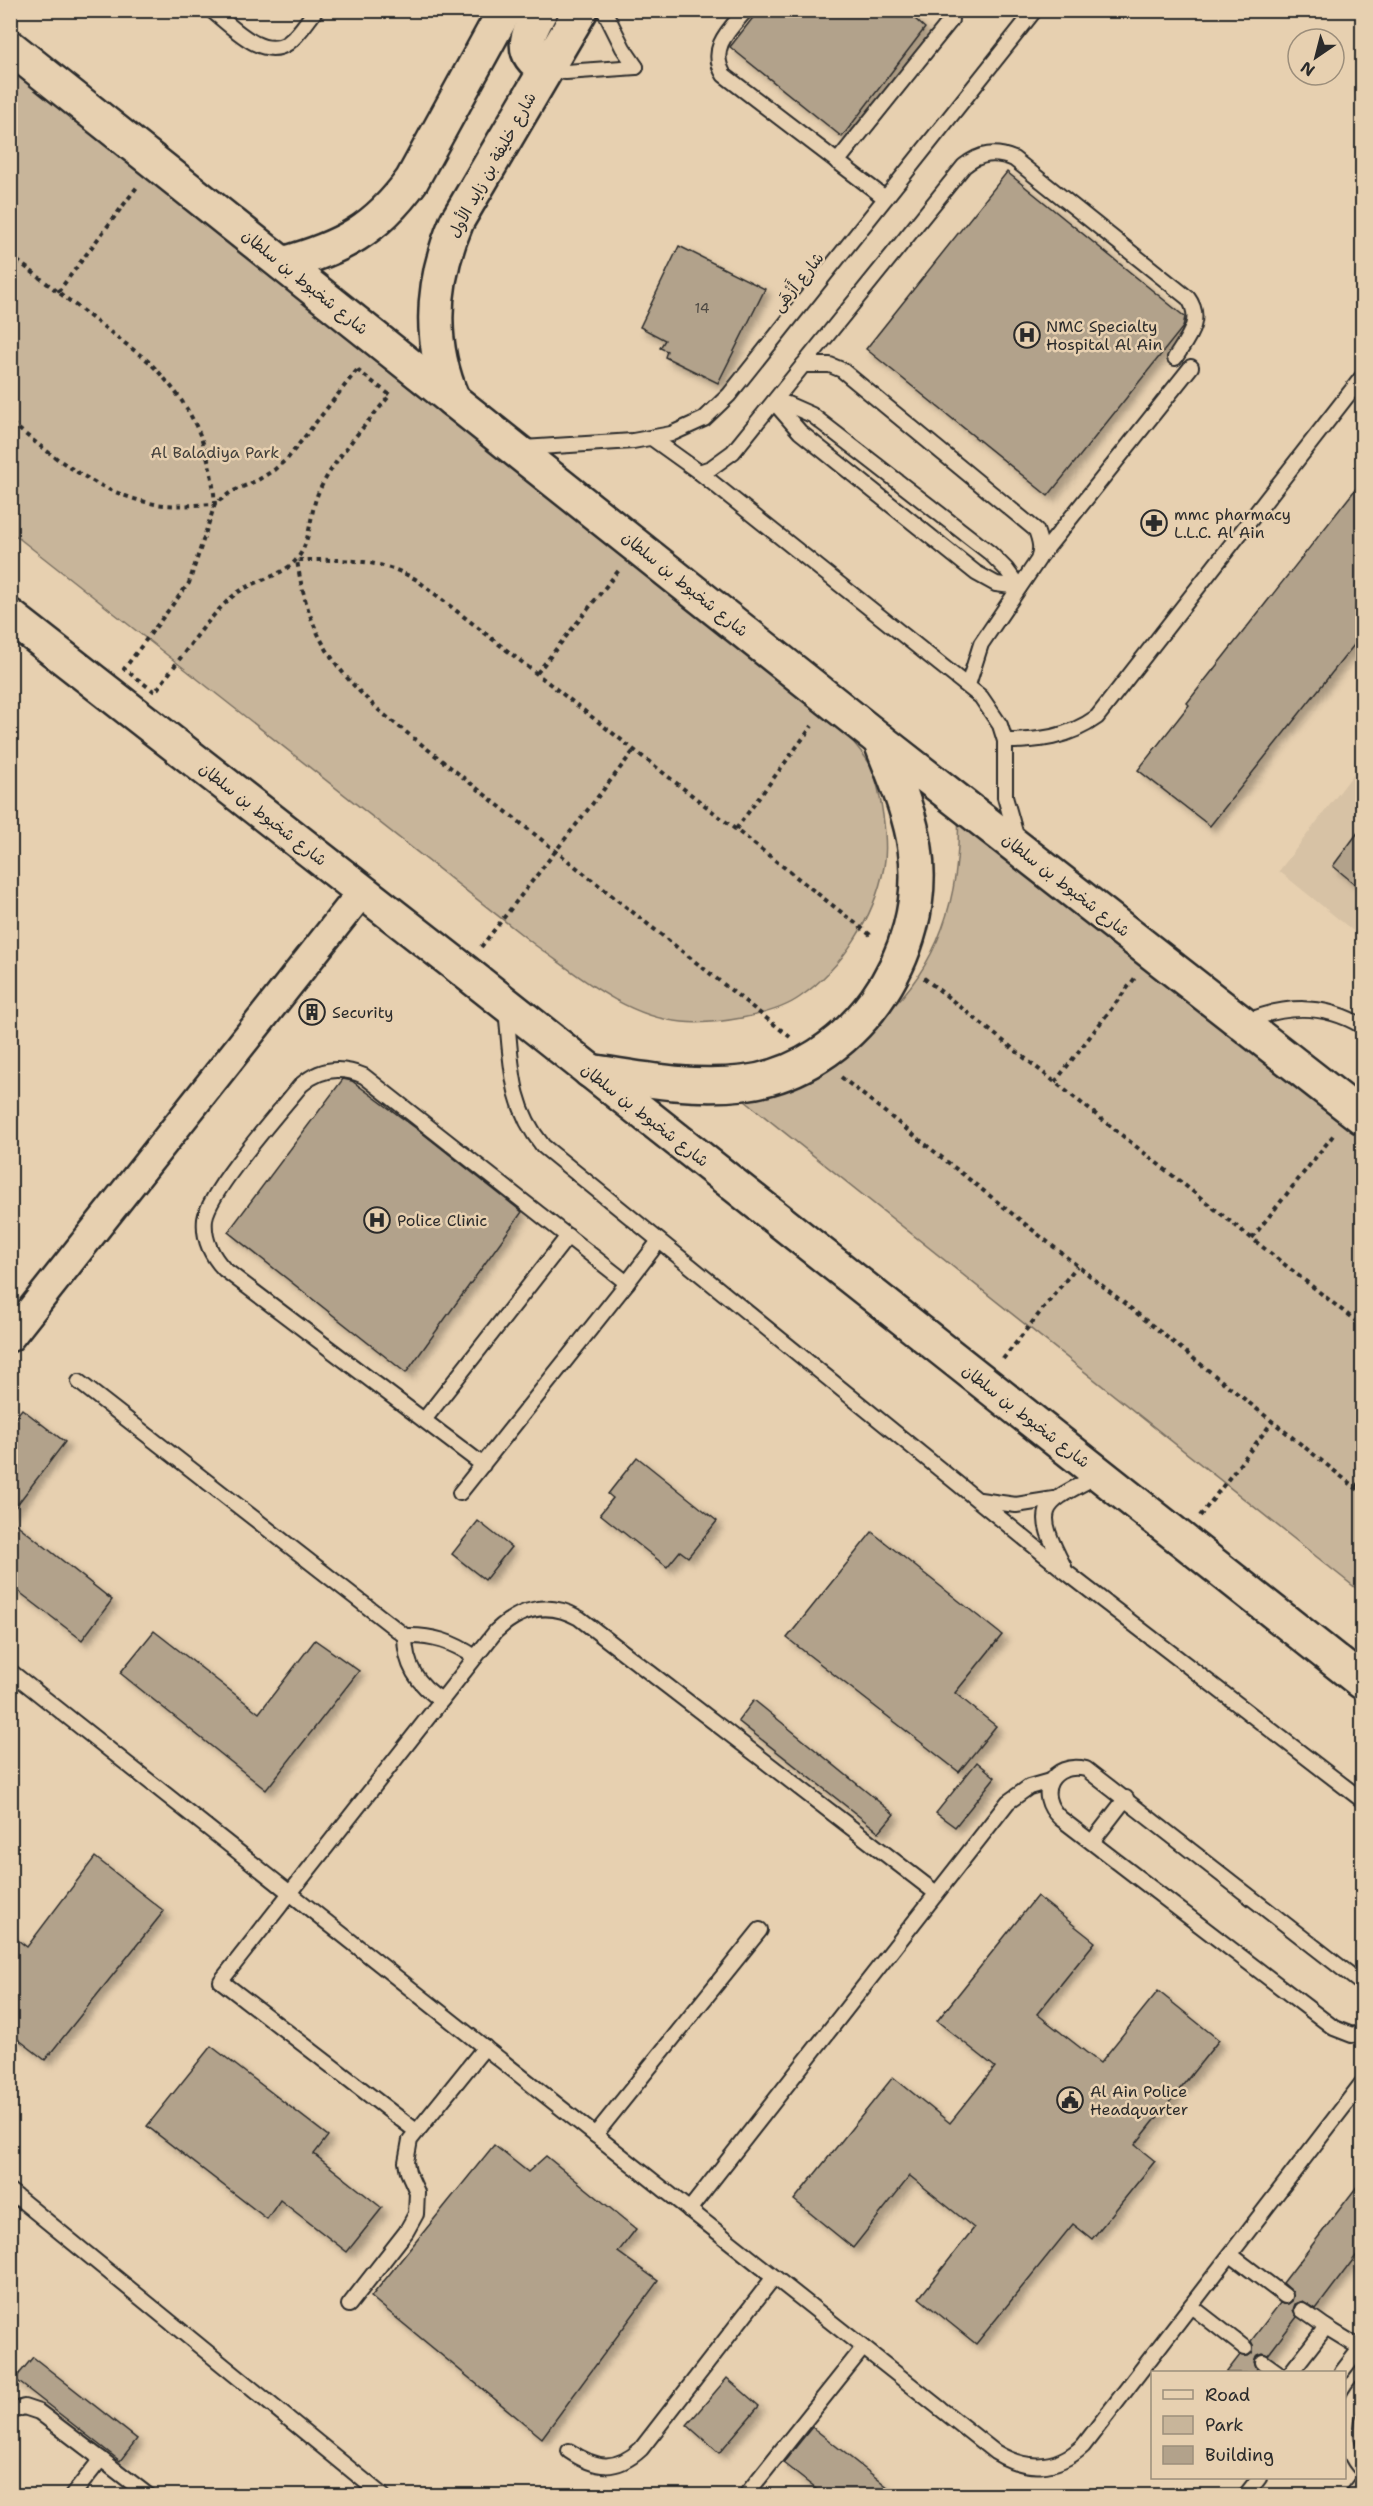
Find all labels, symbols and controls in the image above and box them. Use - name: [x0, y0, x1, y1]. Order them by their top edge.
- north arrow: [1286, 27, 1346, 87]
- text: N: [1296, 57, 1319, 81]
- street label: شارع خليفة بن زايد الأول: [443, 88, 542, 242]
- street label: شارع شخبوط بن سلطان: [237, 225, 372, 340]
- street label: شارع أَزْهَى: [766, 247, 829, 317]
- house number: 14: [694, 299, 710, 317]
- place label: NMC Specialty Hospital Al Ain: [1046, 316, 1162, 355]
- hospital icon: NMC Specialty Hospital Al Ain: [1012, 320, 1042, 350]
- park label: Al Baladiya Park: [151, 442, 279, 463]
- place label: mmc pharmacy L.L.C. Al Ain: [1174, 504, 1291, 543]
- pharmacy icon: mmc pharmacy L.L.C. Al Ain: [1139, 508, 1169, 538]
- street label: شارع شخبوط بن سلطان: [617, 527, 752, 642]
- street label: شارع شخبوط بن سلطان: [194, 758, 331, 871]
- street label: شارع شخبوط بن سلطان: [997, 829, 1134, 942]
- building icon: Security: [297, 997, 327, 1027]
- place label: Security: [332, 1002, 394, 1023]
- street label: شارع شخبوط بن سلطان: [576, 1059, 713, 1172]
- hospital icon: Police Clinic: [362, 1205, 392, 1235]
- place label: Police Clinic: [397, 1210, 487, 1231]
- street label: شارع شخبوط بن سلطان: [957, 1360, 1094, 1473]
- place label: Al Ain Police Headquarter: [1090, 2081, 1188, 2120]
- public building icon: Al Ain Police Headquarter: [1055, 2085, 1085, 2115]
- legend: [1151, 2371, 1346, 2479]
- text: Road: [1205, 2383, 1250, 2407]
- text: Park: [1205, 2413, 1244, 2437]
- text: Building: [1205, 2443, 1274, 2467]

